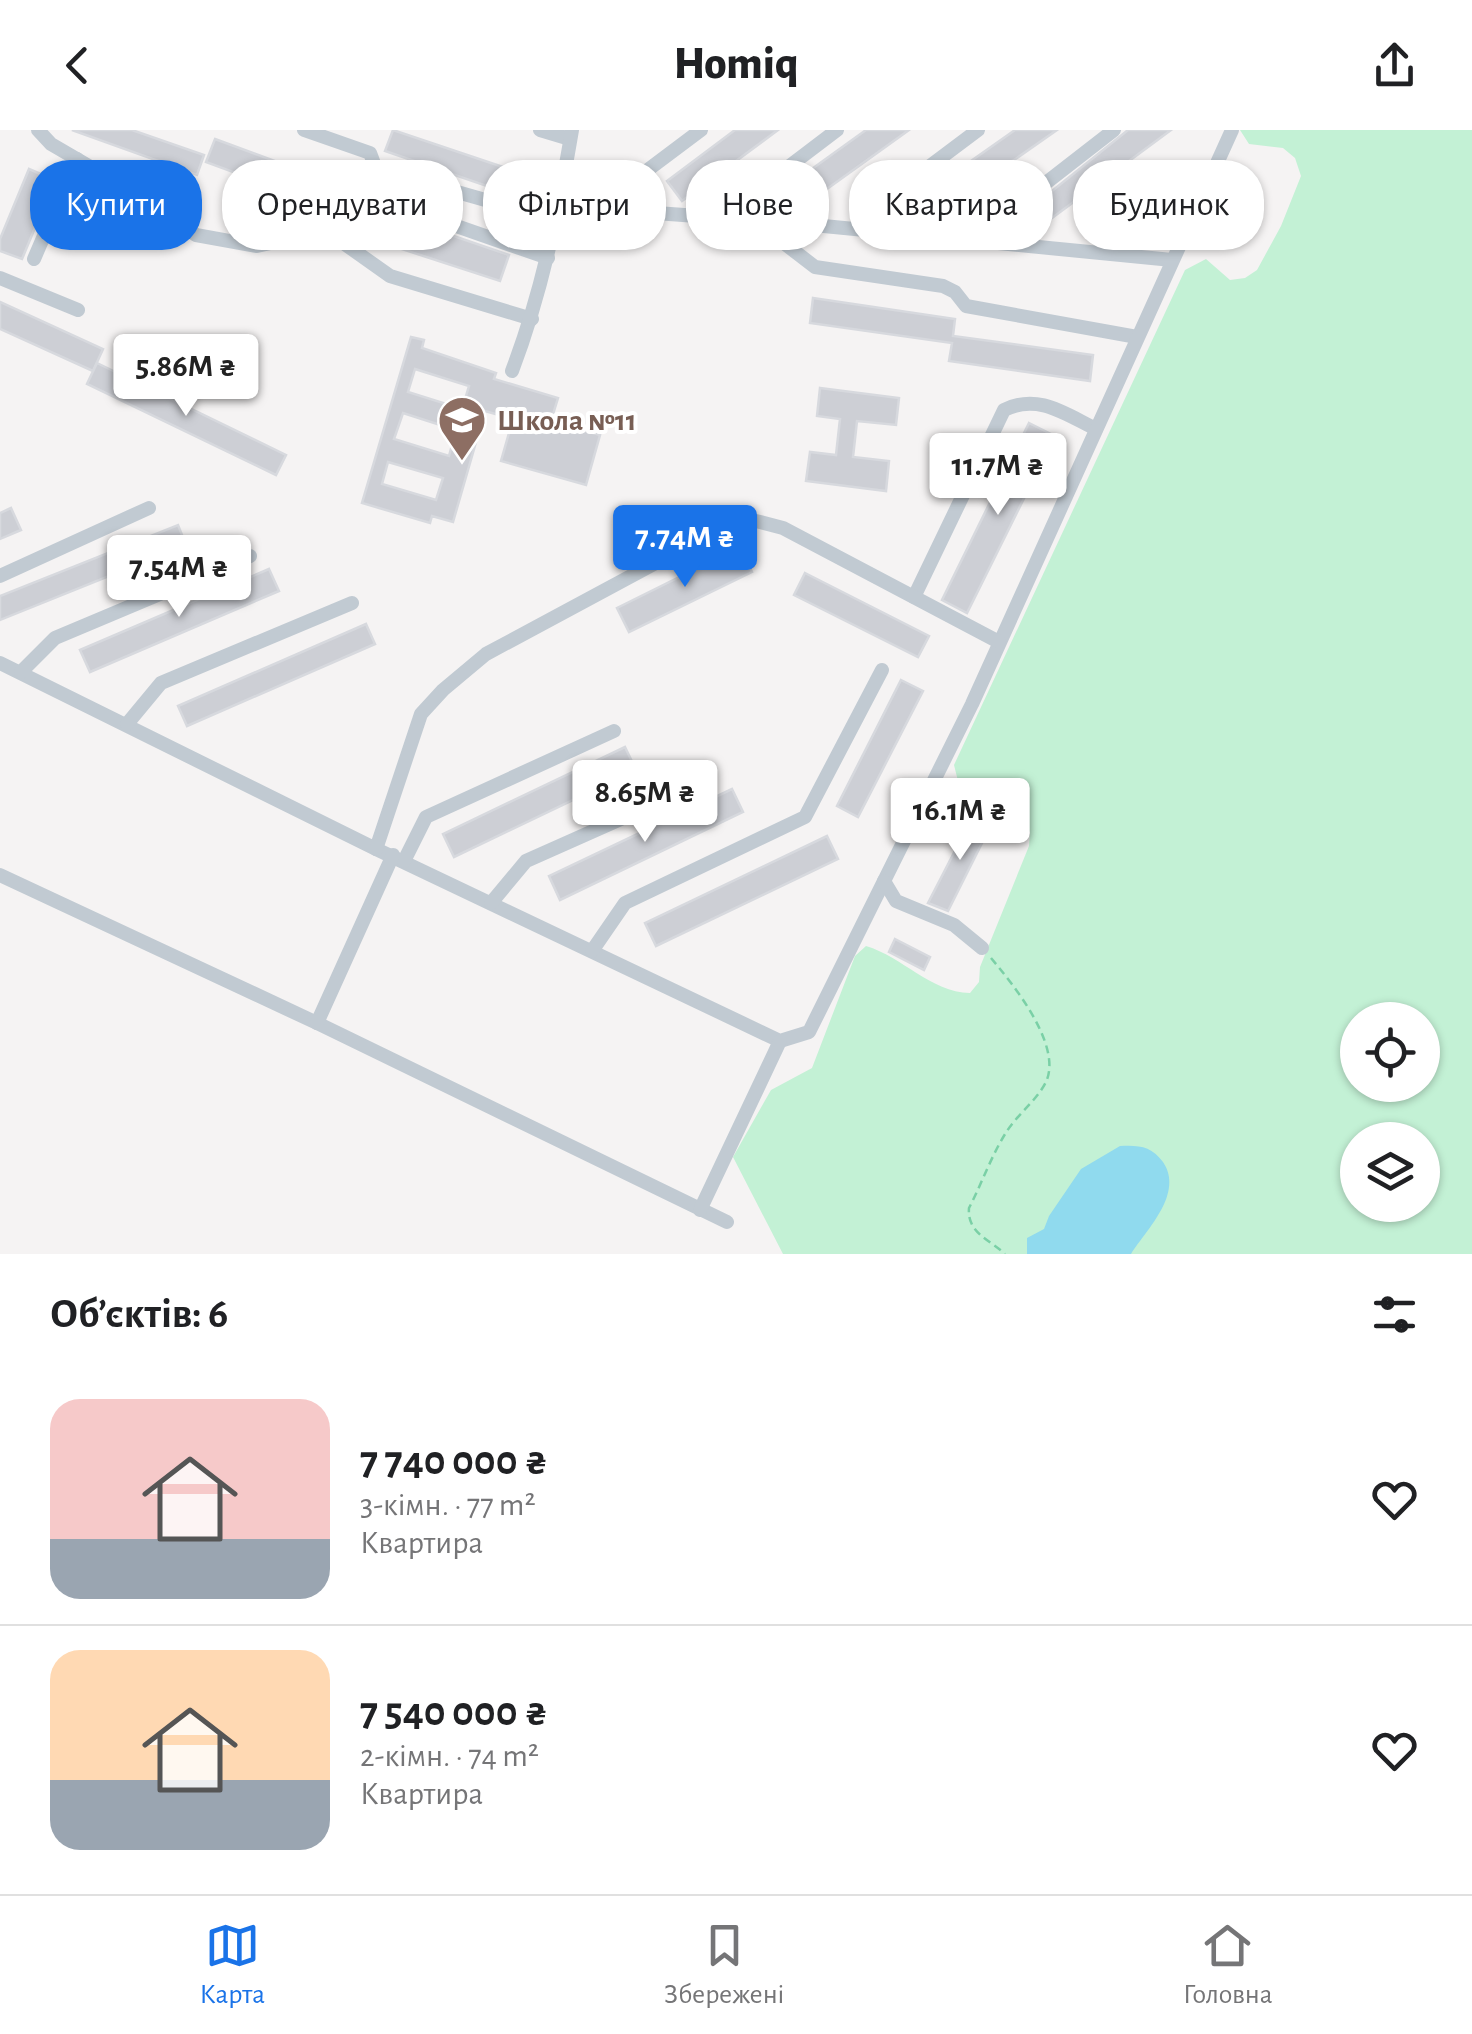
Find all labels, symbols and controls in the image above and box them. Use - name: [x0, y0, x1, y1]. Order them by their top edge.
- icon: back: [50, 38, 105, 93]
- icon: share: [1367, 38, 1422, 93]
- text: Homiq: [673, 42, 799, 87]
- chip: Купити: [30, 160, 202, 250]
- chip: Орендувати: [222, 160, 463, 250]
- chip: Фільтри: [483, 160, 666, 250]
- chip: Нове: [686, 160, 829, 250]
- chip: Квартира: [849, 160, 1053, 250]
- chip: Будинок: [1073, 160, 1264, 250]
- pin: 5.86M ₴: [94, 334, 278, 419]
- text: 5.86M ₴: [135, 350, 237, 382]
- school or university icon: Школа №11: [436, 394, 488, 462]
- place label: Школа №11: [497, 406, 637, 436]
- pin: 11.7M ₴: [906, 433, 1090, 518]
- text: 11.7M ₴: [952, 449, 1045, 481]
- pin: 7.74M ₴: [593, 505, 777, 590]
- text: 7.74M ₴: [635, 521, 735, 553]
- pin: 7.54M ₴: [87, 535, 271, 620]
- text: 7.54M ₴: [129, 551, 229, 583]
- pin: 8.65M ₴: [553, 760, 737, 845]
- text: 8.65M ₴: [594, 776, 696, 808]
- pin: 16.1M ₴: [868, 778, 1052, 863]
- text: 16.1M ₴: [913, 794, 1007, 826]
- map controls: [1340, 1002, 1440, 1222]
- button: locate: [1340, 1002, 1440, 1102]
- button: layers: [1340, 1122, 1440, 1222]
- icon: filters: [1367, 1287, 1422, 1342]
- text: Об’єктів: 6: [50, 1293, 228, 1335]
- icon: home: [130, 1439, 250, 1559]
- text: 7 740 000 ₴: [360, 1440, 548, 1482]
- icon: heart: [1367, 1472, 1422, 1527]
- text: 3-кімн. · 77 m²: [360, 1489, 536, 1521]
- text: Квартира: [360, 1527, 483, 1559]
- icon: home: [130, 1690, 250, 1810]
- text: 7 540 000 ₴: [360, 1691, 548, 1733]
- icon: heart: [1367, 1723, 1422, 1778]
- text: 2-кімн. · 74 m²: [360, 1740, 539, 1772]
- text: Квартира: [360, 1778, 483, 1810]
- tab: Карта: [199, 1918, 265, 2012]
- tab: Збережені: [664, 1918, 784, 2012]
- tab: Головна: [1183, 1918, 1273, 2012]

